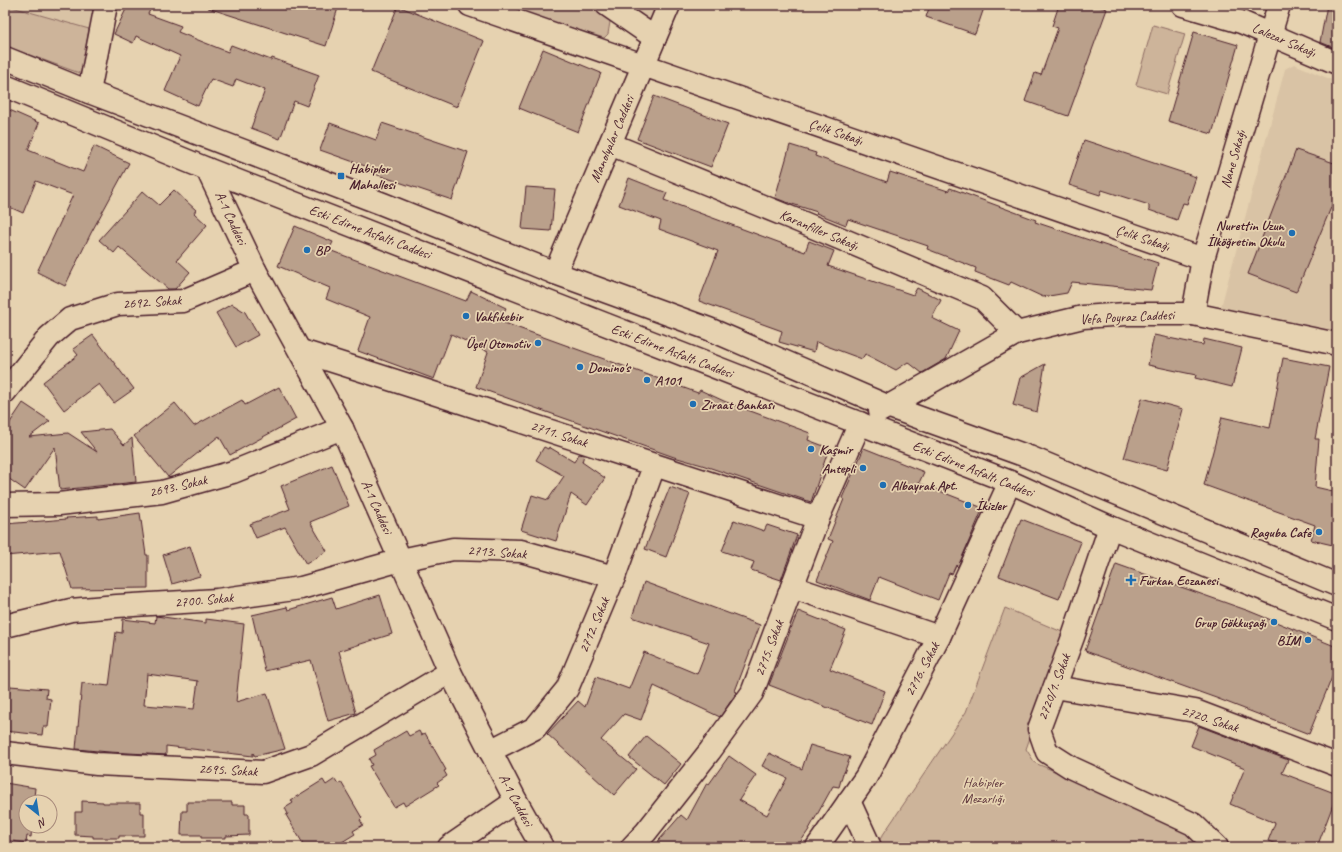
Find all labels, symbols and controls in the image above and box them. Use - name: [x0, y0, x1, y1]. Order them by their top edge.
- street label: Lalezar Sokağı: [1250, 19, 1320, 62]
- street label: Manolyalar Caddesi: [586, 91, 639, 185]
- street label: Çelik Sokağı: [807, 115, 866, 150]
- street label: Nane Sokağı: [1217, 127, 1250, 190]
- place label: Habipler Mahallesi: [349, 160, 397, 193]
- marker: Habipler Mahallesi: [336, 171, 346, 181]
- street label: A-1 Caddesi: [211, 189, 252, 250]
- street label: Eski Edirne Asfaltı Caddesi: [307, 201, 435, 264]
- street label: Karanfiller Sokağı: [777, 206, 862, 255]
- place label: Nurettin Uzun İlköğretim Okulu: [1207, 217, 1286, 250]
- street label: Çelik Sokağı: [1114, 221, 1173, 256]
- marker: Nurettin Uzun İlköğretim Okulu: [1287, 228, 1297, 238]
- place label: BP: [315, 242, 331, 259]
- marker: BP: [302, 245, 312, 255]
- street label: 2692. Sokak: [122, 291, 183, 313]
- street label: Vefa Poyraz Caddesi: [1080, 306, 1177, 328]
- place label: Vakfıkebir: [474, 308, 524, 325]
- marker: Vakfıkebir: [461, 311, 471, 321]
- street label: Eski Edirne Asfaltı Caddesi: [609, 320, 737, 383]
- place label: Üçel Otomotiv: [466, 335, 531, 352]
- marker: Üçel Otomotiv: [533, 338, 543, 348]
- place label: Domino's: [588, 359, 632, 376]
- marker: Domino's: [575, 362, 585, 372]
- place label: A101: [655, 372, 683, 389]
- marker: A101: [642, 375, 652, 385]
- place label: Ziraat Bankası: [701, 396, 776, 413]
- marker: Ziraat Bankası: [688, 399, 698, 409]
- street label: 2711. Sokak: [528, 417, 590, 451]
- street label: Eski Edirne Asfaltı Caddesi: [910, 437, 1038, 502]
- place label: Kaşmir: [819, 441, 854, 458]
- marker: Kaşmir: [806, 444, 816, 454]
- place label: Antepli: [822, 460, 857, 477]
- marker: Antepli: [858, 463, 868, 473]
- street label: 2693. Sokak: [147, 471, 209, 501]
- place label: Albayrak Apt.: [891, 477, 957, 494]
- street label: A-1 Caddesi: [358, 478, 397, 539]
- marker: Albayrak Apt.: [878, 480, 888, 490]
- place label: İkizler: [976, 497, 1008, 514]
- marker: İkizler: [963, 500, 973, 510]
- place label: Raguba Cafe: [1250, 524, 1312, 541]
- marker: Raguba Cafe: [1314, 527, 1324, 537]
- street label: 2713. Sokak: [467, 541, 528, 563]
- place label: Furkan Eczanesi: [1139, 572, 1220, 589]
- marker: Furkan Eczanesi: [1126, 575, 1136, 585]
- street label: 2700. Sokak: [174, 589, 235, 611]
- street label: 2712. Sokak: [575, 594, 614, 655]
- place label: Grup Gökkuşağı: [1194, 614, 1267, 631]
- street label: 2715. Sokak: [751, 617, 788, 678]
- marker: Grup Gökkuşağı: [1269, 617, 1279, 627]
- place label: BİM: [1277, 632, 1302, 649]
- marker: BİM: [1303, 635, 1313, 645]
- street label: 2716. Sokak: [901, 638, 944, 699]
- street label: 2720/1. Sokak: [1034, 651, 1075, 723]
- street label: 2720. Sokak: [1179, 702, 1241, 736]
- street label: 2695. Sokak: [198, 760, 259, 780]
- street label: A-1 Caddesi: [495, 771, 538, 831]
- park label: Habipler Mezarlığı: [962, 774, 1006, 807]
- north arrow: [18, 794, 58, 834]
- text: N: [35, 815, 49, 832]

